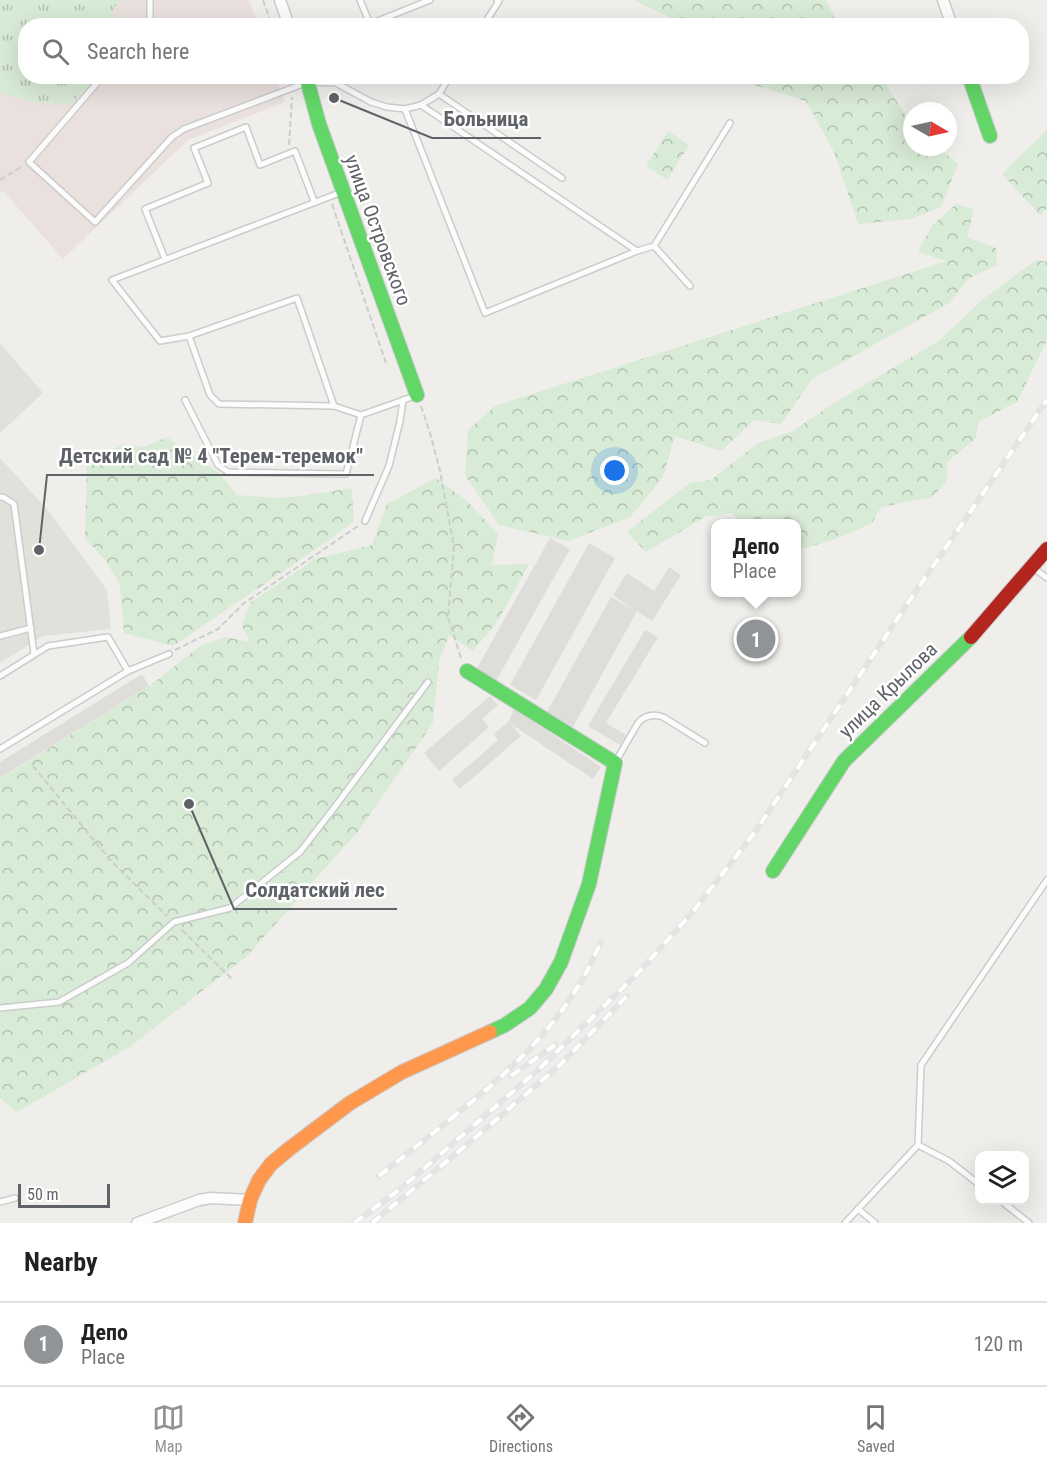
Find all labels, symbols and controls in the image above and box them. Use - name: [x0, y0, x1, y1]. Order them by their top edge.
- search box: [18, 18, 1029, 84]
- icon: search: [39, 35, 72, 68]
- text: Search here: [87, 39, 189, 64]
- callout: Больница: [432, 99, 541, 138]
- north arrow: [903, 102, 957, 156]
- text: Больница: [444, 107, 529, 131]
- street label: улица Островского: [340, 151, 416, 309]
- callout: Детский сад № 4 "Терем-теремок": [47, 436, 374, 475]
- text: Детский сад № 4 "Терем-теремок": [59, 444, 363, 468]
- your location: [600, 456, 629, 485]
- popup: [711, 519, 801, 597]
- text: Депо: [733, 534, 779, 559]
- text: Place: [733, 559, 776, 583]
- pin: 1: [736, 616, 776, 662]
- street label: улица Крылова: [834, 637, 942, 743]
- callout: Солдатский лес: [234, 870, 397, 909]
- text: Солдатский лес: [245, 878, 385, 902]
- map controls: [975, 1151, 1029, 1205]
- button: layers: [975, 1151, 1029, 1205]
- scale bar: [18, 1181, 110, 1208]
- text: 50 m: [27, 1185, 59, 1204]
- text: Nearby: [24, 1247, 98, 1277]
- text: Депо: [81, 1320, 128, 1345]
- text: 1: [38, 1332, 49, 1356]
- text: 120 m: [974, 1332, 1023, 1356]
- text: Place: [81, 1345, 125, 1369]
- tab: Map: [152, 1401, 185, 1456]
- tab: Directions: [489, 1401, 553, 1456]
- tab: Saved: [857, 1401, 895, 1456]

